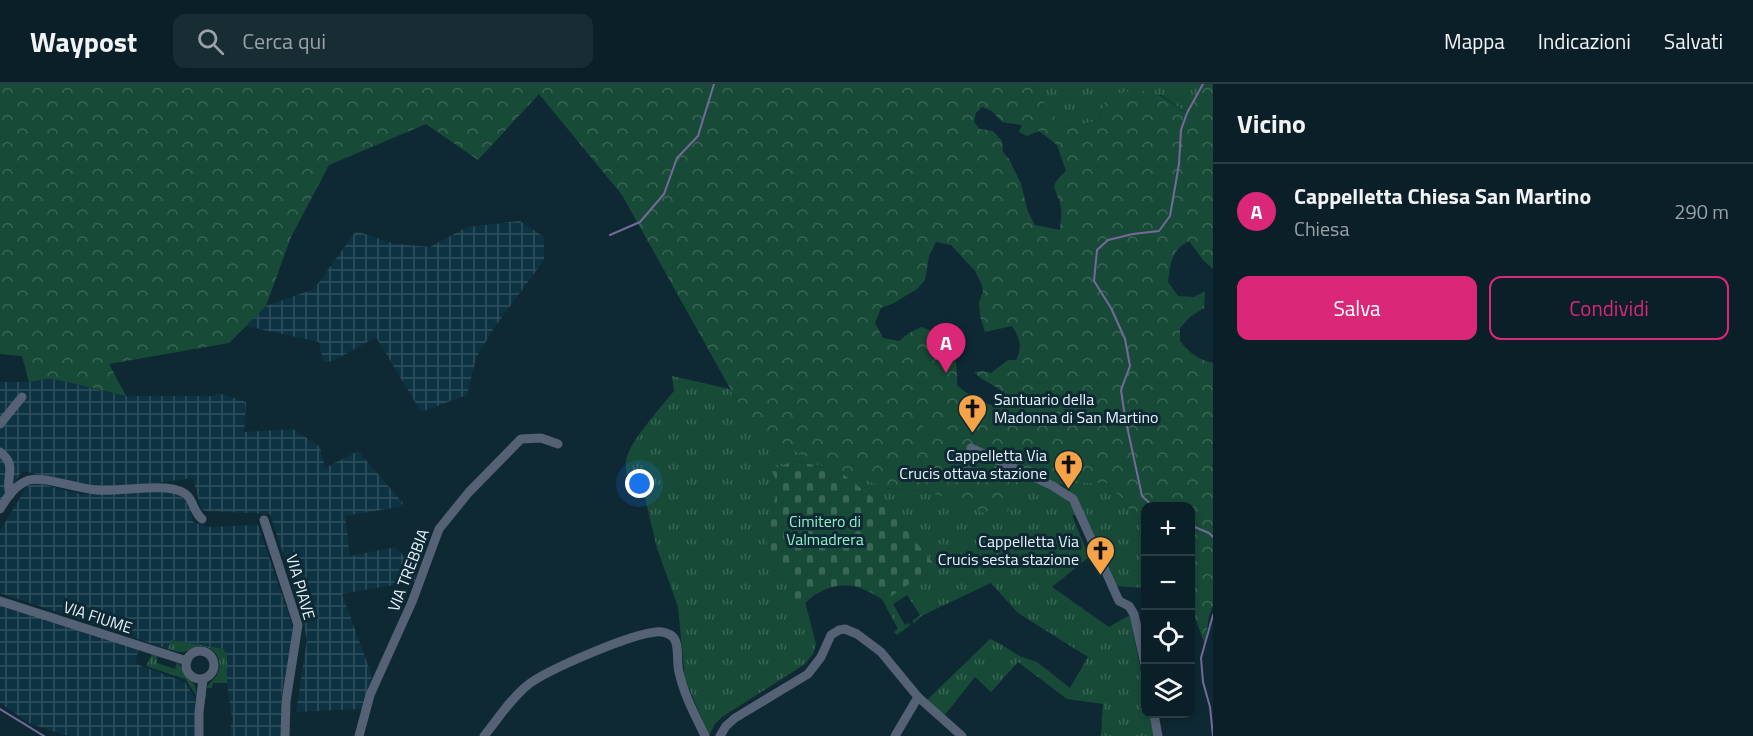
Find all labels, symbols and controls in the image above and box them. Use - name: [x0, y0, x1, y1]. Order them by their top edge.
- search box: [173, 14, 593, 68]
- text: Waypost: [30, 20, 137, 63]
- text: Cerca qui: [242, 24, 326, 58]
- icon: search: [194, 25, 227, 58]
- text: Mappa: [1444, 25, 1505, 57]
- text: Indicazioni: [1538, 25, 1631, 57]
- text: Salvati: [1664, 25, 1723, 57]
- text: Vicino: [1237, 104, 1306, 143]
- text: Cappelletta Chiesa San Martino: [1294, 179, 1591, 213]
- text: A: [1250, 196, 1263, 227]
- text: 290 m: [1674, 196, 1729, 227]
- text: Chiesa: [1294, 213, 1349, 244]
- button: Salva: [1237, 276, 1477, 340]
- button: Condividi: [1489, 276, 1729, 340]
- pin: A: [926, 324, 966, 373]
- place label: Santuario della Madonna di San Martino: [994, 387, 1159, 429]
- church icon: Santuario della Madonna di San Martino: [957, 392, 989, 434]
- place label: Cappelletta Via Crucis ottava stazione: [899, 443, 1047, 485]
- church icon: Cappelletta Via Crucis ottava stazione: [1052, 448, 1084, 490]
- your location: [625, 469, 654, 498]
- map controls: [1141, 502, 1195, 718]
- button: +: [1141, 502, 1195, 556]
- park label: Cimitero di Valmadrera: [786, 509, 864, 551]
- street label: VIA TREBBIA: [381, 525, 435, 615]
- place label: Cappelletta Via Crucis sesta stazione: [938, 529, 1079, 571]
- church icon: Cappelletta Via Crucis sesta stazione: [1084, 534, 1116, 576]
- street label: VIA PIAVE: [280, 551, 322, 623]
- button: −: [1141, 556, 1195, 610]
- street label: VIA FIUME: [60, 595, 136, 639]
- button: locate: [1141, 610, 1195, 664]
- button: layers: [1141, 664, 1195, 718]

